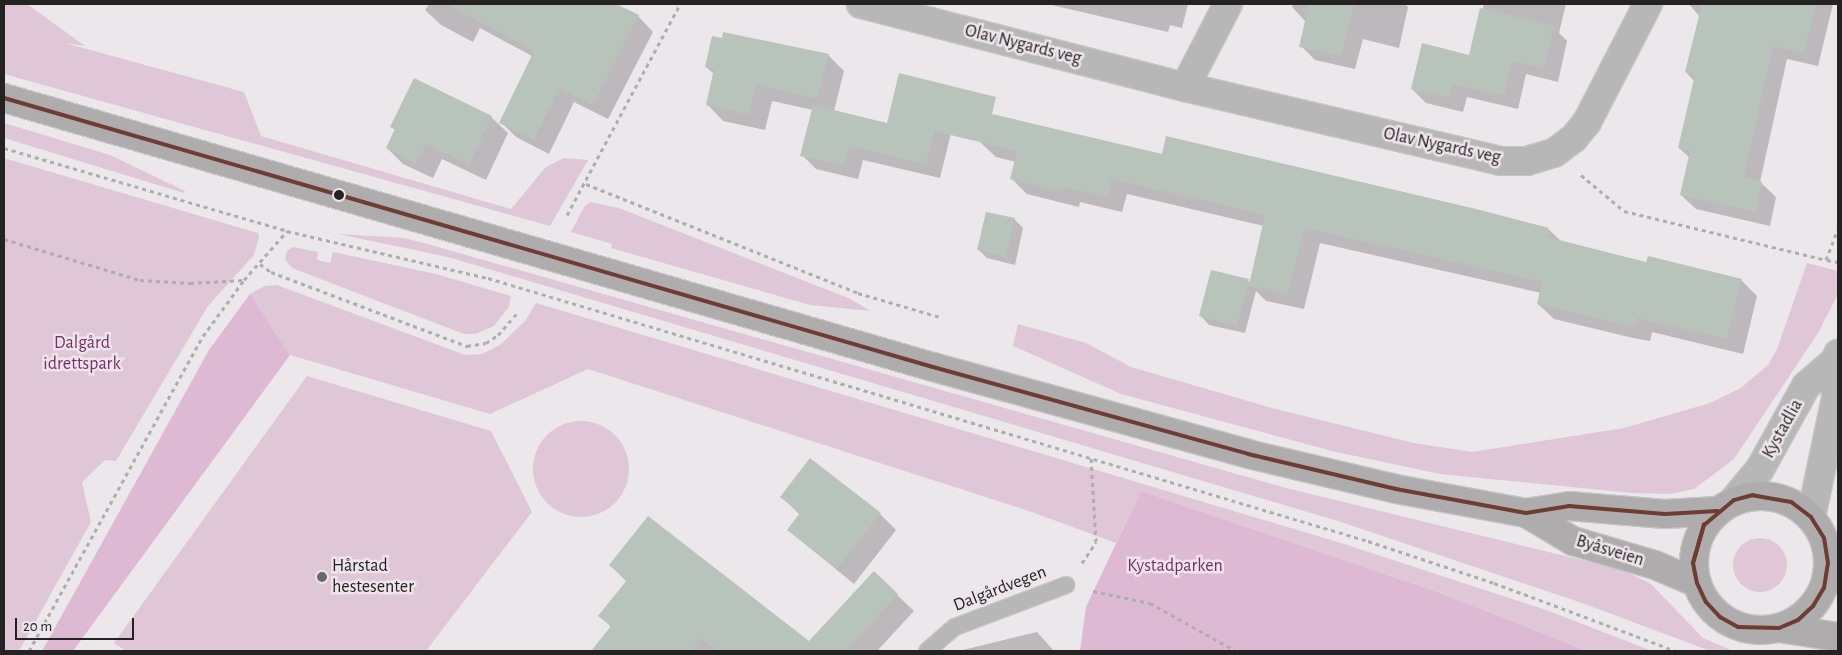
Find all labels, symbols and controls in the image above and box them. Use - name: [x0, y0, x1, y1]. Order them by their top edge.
- street label: Olav Nygards veg: [963, 20, 1083, 70]
- street label: Olav Nygards veg: [1381, 123, 1503, 169]
- unlabelled marker: [334, 190, 344, 200]
- park label: Dalgård idrettspark: [43, 333, 121, 376]
- street label: Kystadlia: [1758, 396, 1808, 462]
- street label: Byåsveien: [1574, 530, 1646, 572]
- park label: Kystadparken: [1127, 555, 1223, 577]
- place label: Hårstad hestesenter: [332, 556, 414, 598]
- street label: Dalgårdvegen: [950, 561, 1050, 617]
- marker: Hårstad hestesenter: [316, 571, 328, 583]
- scale bar: [18, 608, 136, 640]
- text: 20 m: [23, 619, 52, 634]

